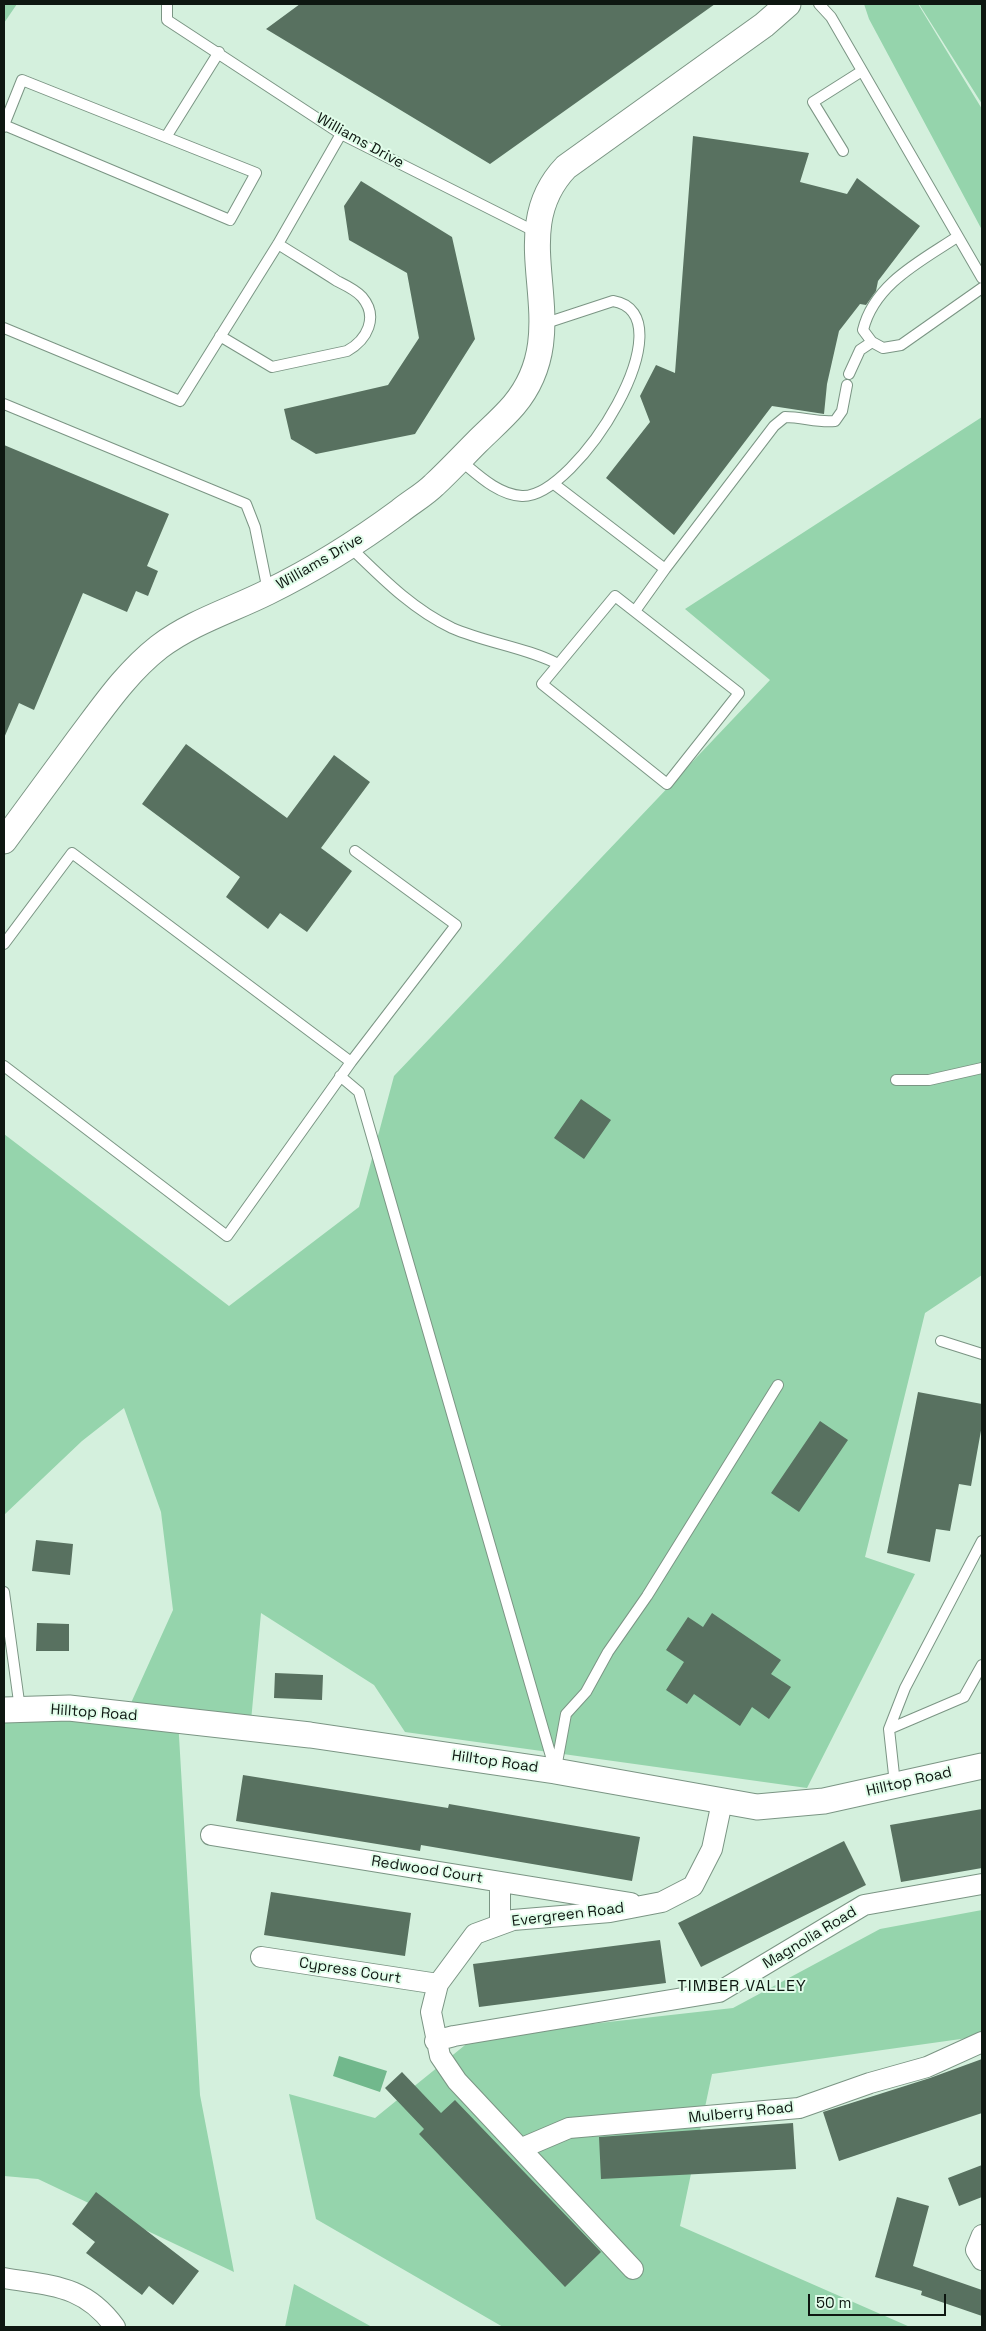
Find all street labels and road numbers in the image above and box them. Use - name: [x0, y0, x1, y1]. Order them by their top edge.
- street label: Williams Drive: [313, 110, 407, 172]
- street label: Williams Drive: [273, 530, 367, 594]
- street label: Hilltop Road: [50, 1701, 138, 1725]
- street label: Hilltop Road: [451, 1747, 539, 1777]
- street label: Hilltop Road: [865, 1763, 953, 1801]
- street label: Redwood Court: [370, 1852, 484, 1888]
- street label: Evergreen Road: [511, 1899, 625, 1931]
- street label: Magnolia Road: [760, 1903, 860, 1973]
- street label: Cypress Court: [298, 1954, 402, 1988]
- street label: Mulberry Road: [688, 2099, 794, 2127]

